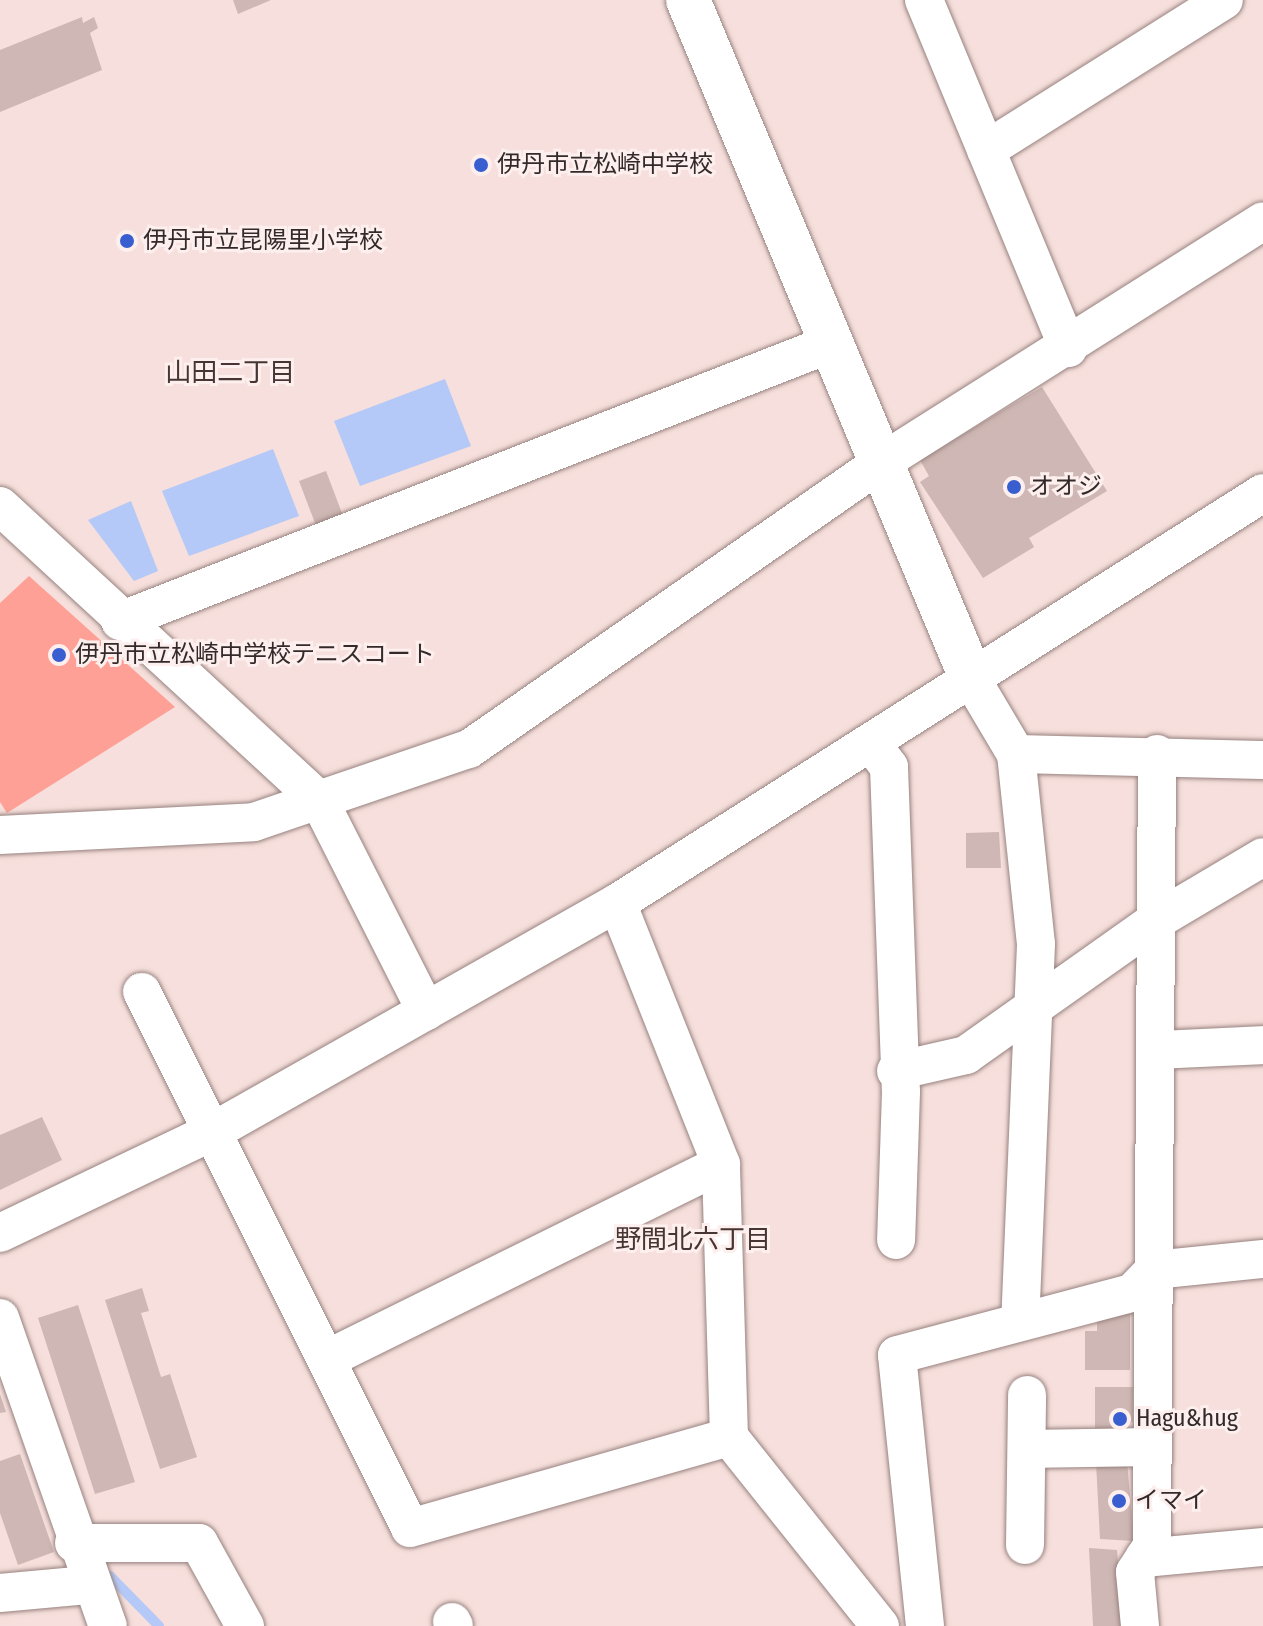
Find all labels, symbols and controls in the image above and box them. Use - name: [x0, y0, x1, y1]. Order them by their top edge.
- place label: 伊丹市立松崎中学校: [497, 151, 713, 179]
- marker: 伊丹市立松崎中学校: [472, 156, 490, 174]
- place label: 伊丹市立昆陽里小学校: [143, 227, 383, 255]
- marker: 伊丹市立昆陽里小学校: [118, 232, 136, 250]
- district label: 山田二丁目: [165, 357, 295, 389]
- place label: オオジ: [1030, 473, 1102, 501]
- marker: オオジ: [1005, 478, 1023, 496]
- place label: 伊丹市立松崎中学校テニスコート: [75, 641, 435, 669]
- marker: 伊丹市立松崎中学校テニスコート: [50, 646, 68, 664]
- district label: 野間北六丁目: [615, 1224, 771, 1256]
- place label: Hagu&hug: [1136, 1405, 1238, 1433]
- marker: Hagu&hug: [1111, 1410, 1129, 1428]
- place label: イマイ: [1135, 1487, 1207, 1515]
- marker: イマイ: [1110, 1492, 1128, 1510]

